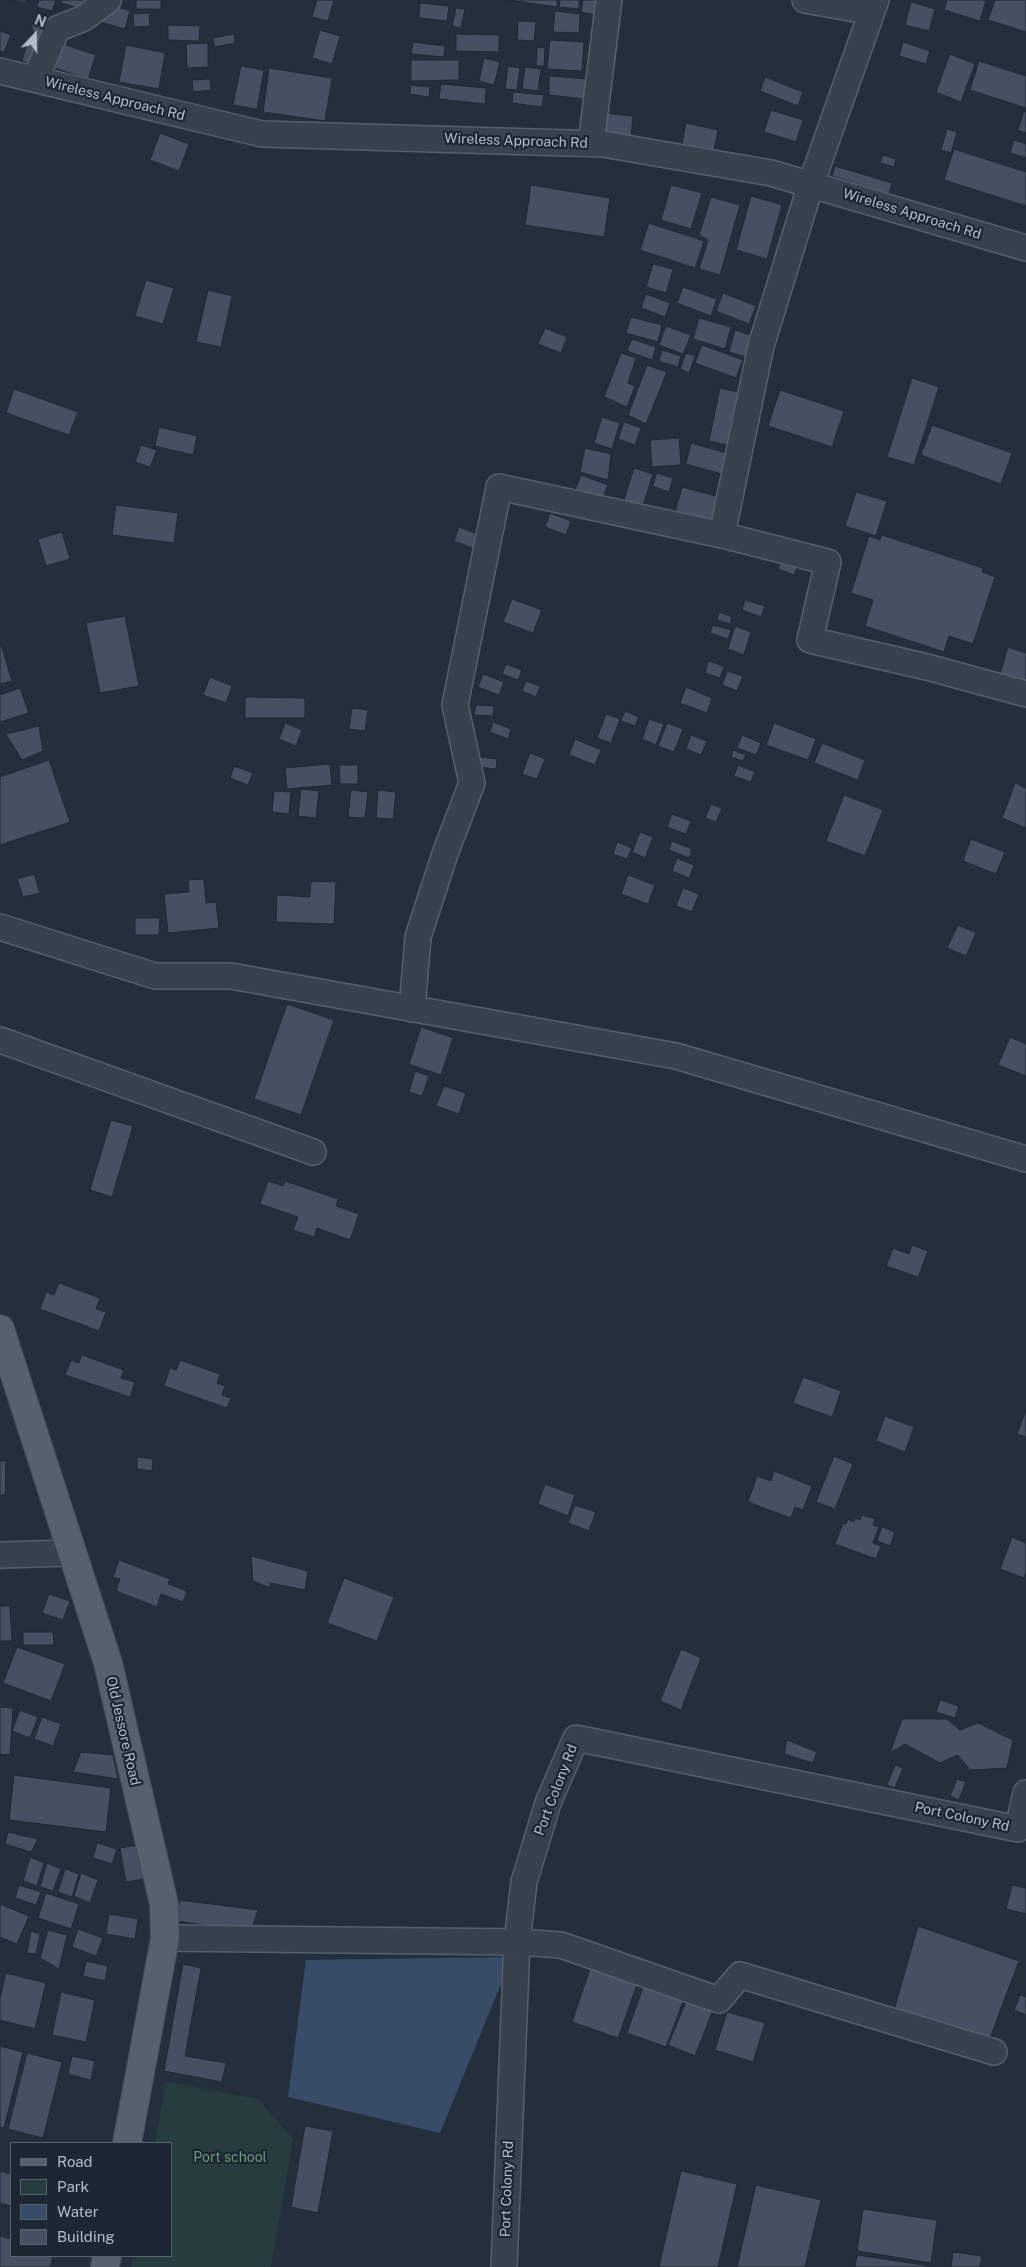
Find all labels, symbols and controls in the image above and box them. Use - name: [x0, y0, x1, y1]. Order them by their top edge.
- north arrow: [10, 10, 60, 60]
- text: N: [32, 12, 48, 30]
- street label: Wireless Approach Rd: [43, 73, 187, 125]
- street label: Wireless Approach Rd: [444, 130, 588, 152]
- street label: Wireless Approach Rd: [841, 185, 983, 243]
- street label: Old Jessore Road: [102, 1675, 144, 1787]
- street label: Port Colony Rd: [531, 1742, 581, 1838]
- street label: Port Colony Rd: [913, 1799, 1011, 1835]
- street label: Port Colony Rd: [497, 2140, 517, 2238]
- legend: [10, 2142, 172, 2257]
- park label: Port school: [193, 2150, 267, 2166]
- text: Road: [57, 2153, 93, 2170]
- text: Park: [57, 2178, 89, 2195]
- text: Water: [57, 2203, 99, 2220]
- text: Building: [57, 2228, 115, 2245]

